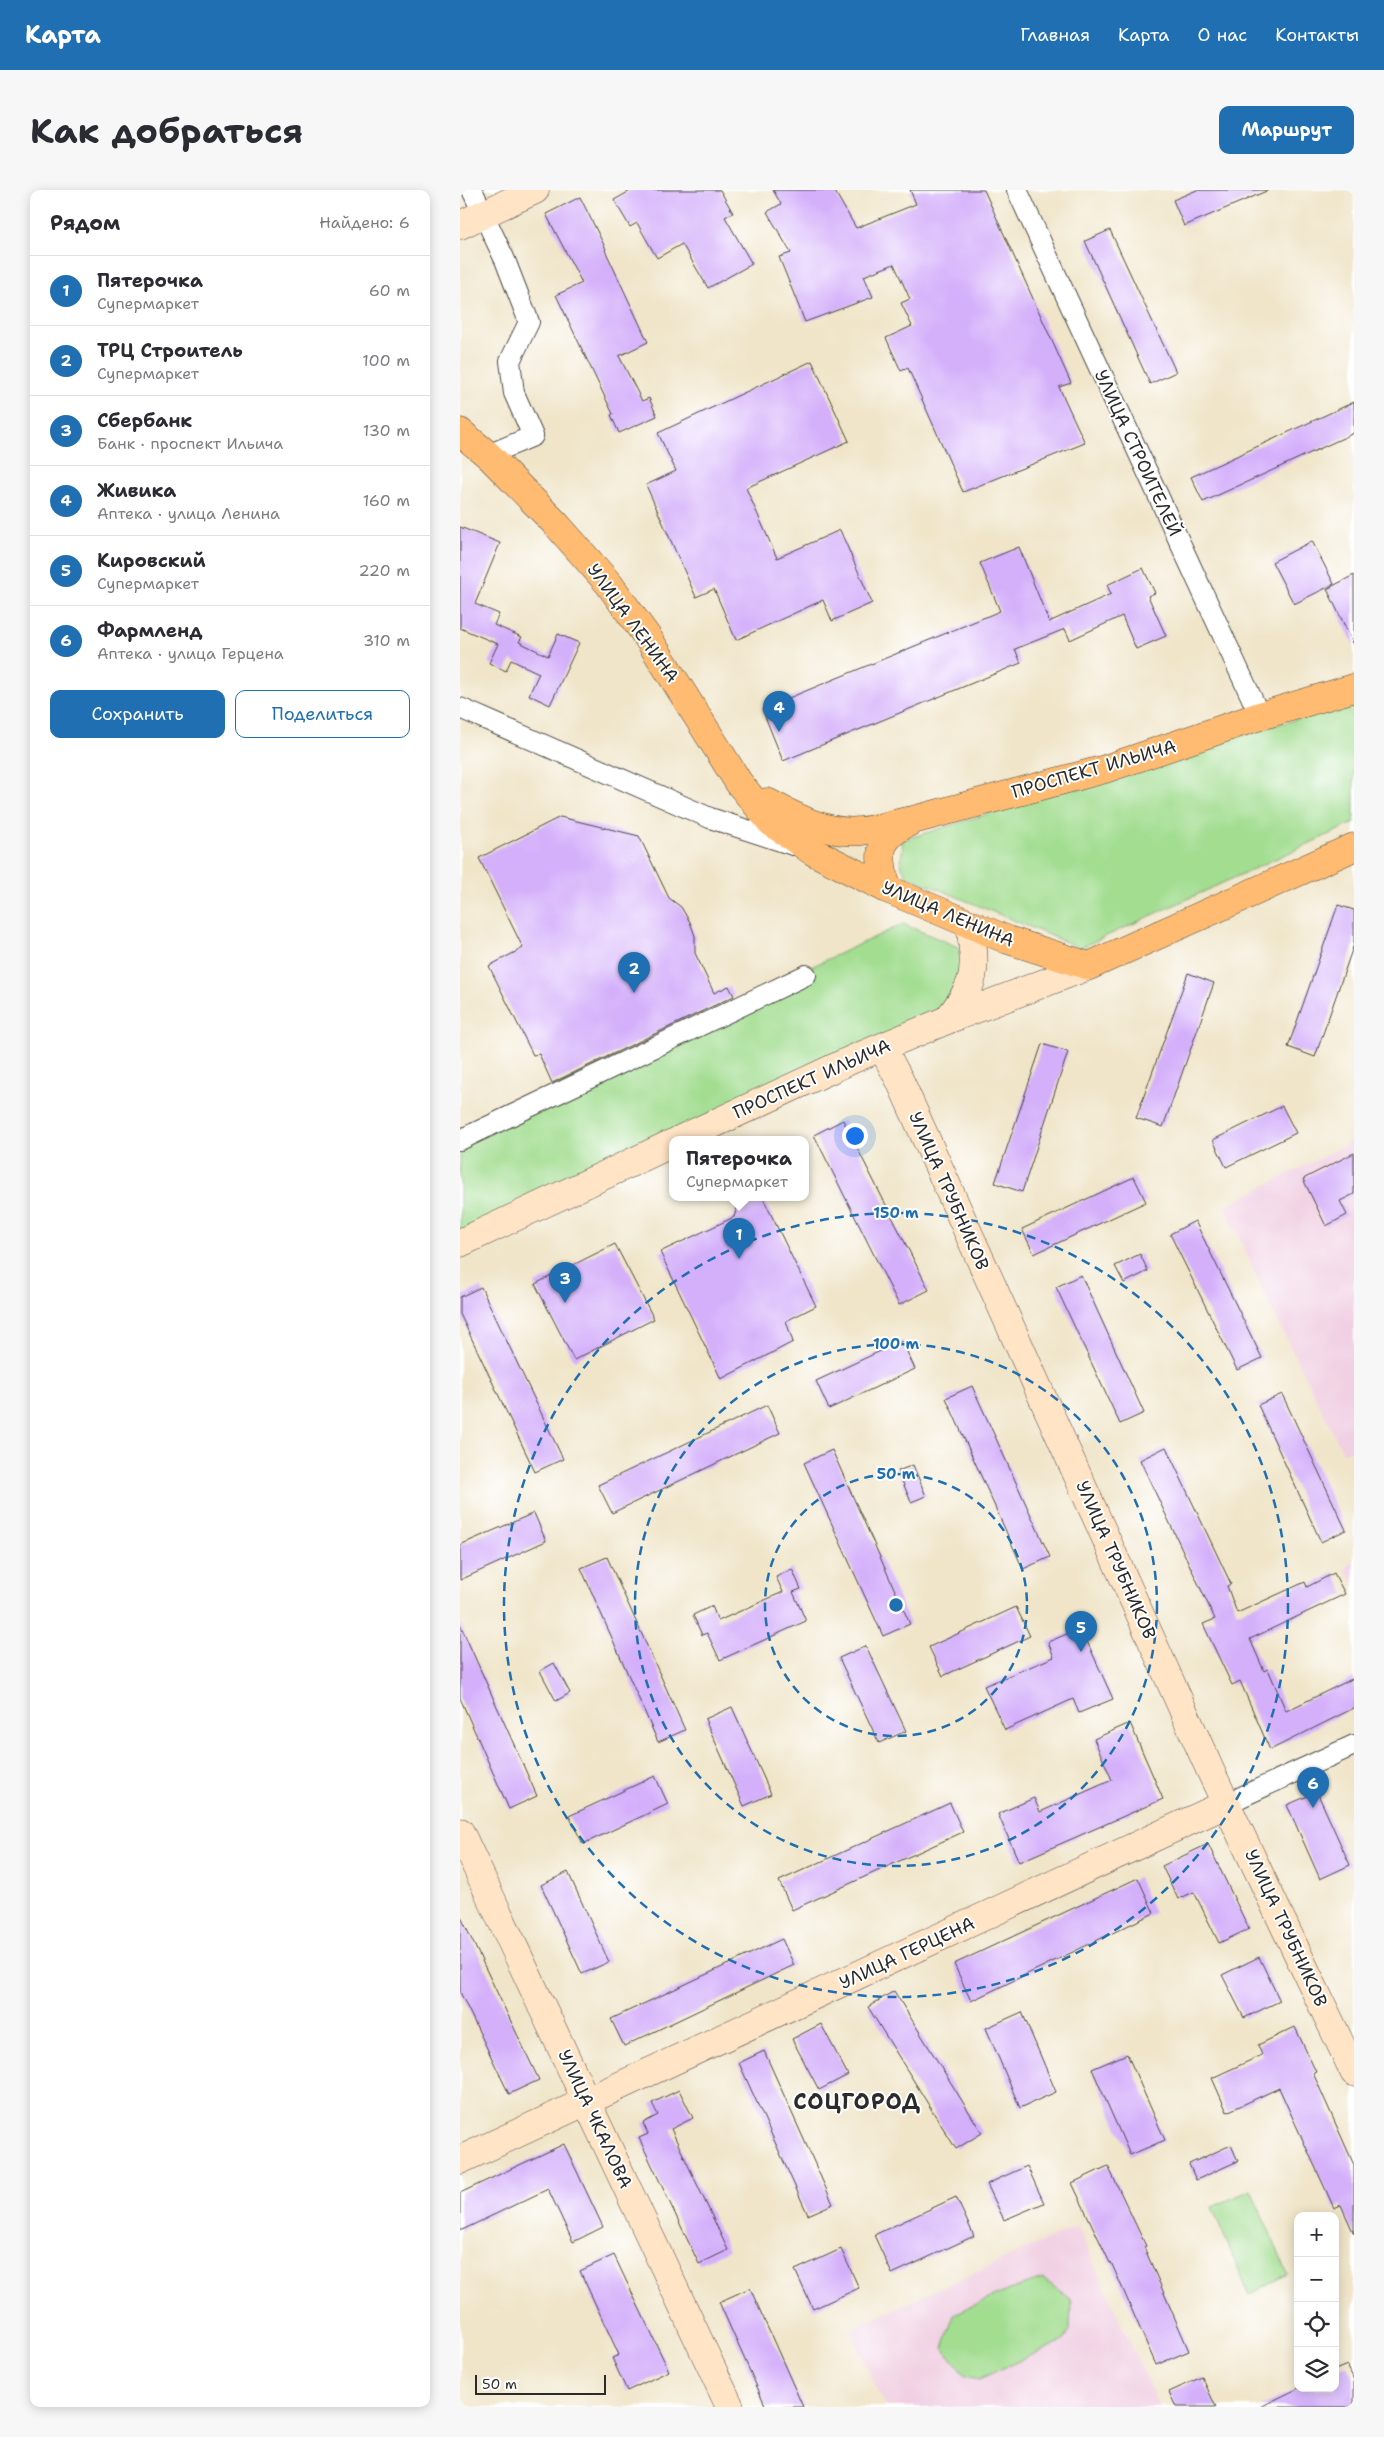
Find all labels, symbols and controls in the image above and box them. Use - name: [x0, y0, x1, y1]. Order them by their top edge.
- text: Карта: [25, 19, 101, 51]
- text: Главная: [1020, 23, 1090, 47]
- text: Карта: [1118, 23, 1170, 47]
- text: О нас: [1198, 23, 1247, 47]
- text: Контакты: [1275, 23, 1359, 47]
- button: Маршрут: [1219, 106, 1354, 154]
- text: Как добраться: [30, 107, 303, 154]
- text: Рядом: [50, 209, 120, 237]
- text: Найдено: 6: [319, 212, 410, 233]
- text: Пятерочка: [97, 268, 203, 293]
- text: 1: [62, 280, 70, 301]
- text: 60 m: [369, 280, 410, 301]
- text: Супермаркет: [97, 293, 199, 314]
- text: ТРЦ Строитель: [97, 338, 243, 363]
- text: 2: [60, 350, 72, 371]
- text: 100 m: [362, 350, 410, 371]
- text: Супермаркет: [97, 363, 199, 384]
- street label: УЛИЦА СТРОИТЕЛЕЙ: [1089, 366, 1187, 540]
- text: Сбербанк: [97, 408, 192, 433]
- text: 3: [60, 420, 72, 441]
- text: 130 m: [363, 420, 410, 441]
- text: Банк · проспект Ильича: [97, 433, 283, 454]
- text: Живика: [97, 478, 176, 503]
- text: 4: [60, 490, 72, 511]
- text: 160 m: [363, 490, 410, 511]
- text: Аптека · улица Ленина: [97, 503, 280, 524]
- text: Кировский: [97, 548, 206, 573]
- street label: УЛИЦА ЛЕНИНА: [582, 559, 684, 687]
- text: 5: [61, 560, 71, 581]
- text: 220 m: [358, 560, 410, 581]
- text: Супермаркет: [97, 573, 199, 594]
- text: Фармленд: [97, 618, 203, 643]
- text: 6: [60, 630, 72, 651]
- text: 310 m: [363, 630, 410, 651]
- text: Аптека · улица Герцена: [97, 643, 284, 664]
- button: Сохранить: [50, 690, 225, 738]
- button: Поделиться: [235, 690, 410, 738]
- pin: 4: [763, 691, 795, 732]
- street label: ПРОСПЕКТ ИЛЬИЧА: [1009, 734, 1179, 804]
- street label: УЛИЦА ЛЕНИНА: [878, 875, 1018, 953]
- pin: 2: [618, 952, 650, 993]
- street label: ПРОСПЕКТ ИЛЬИЧА: [730, 1033, 894, 1125]
- street label: УЛИЦА ТРУБНИКОВ: [903, 1108, 995, 1274]
- your location: [842, 1123, 868, 1149]
- popup: [669, 1136, 809, 1201]
- text: Пятерочка: [686, 1146, 792, 1171]
- text: Супермаркет: [686, 1171, 788, 1192]
- text: 150 m: [873, 1203, 919, 1223]
- pin: 1: [723, 1218, 755, 1259]
- pin: 3: [549, 1262, 581, 1303]
- text: 100 m: [873, 1334, 919, 1354]
- text: 50 m: [877, 1464, 916, 1484]
- street label: УЛИЦА ТРУБНИКОВ: [1070, 1477, 1162, 1643]
- centre of rings: [887, 1596, 905, 1614]
- pin: 5: [1065, 1611, 1097, 1652]
- pin: 6: [1297, 1767, 1329, 1808]
- street label: УЛИЦА ТРУБНИКОВ: [1239, 1845, 1333, 2011]
- street label: УЛИЦА ГЕРЦЕНА: [835, 1911, 979, 1995]
- street label: УЛИЦА ЧКАЛОВА: [552, 2046, 638, 2192]
- district label: СОЦГОРОД: [793, 2087, 921, 2116]
- map controls: [1294, 2212, 1339, 2392]
- button: +: [1294, 2212, 1339, 2257]
- button: −: [1294, 2257, 1339, 2302]
- button: locate: [1294, 2302, 1339, 2347]
- button: layers: [1294, 2347, 1339, 2392]
- scale bar: [475, 2372, 606, 2395]
- text: 50 m: [482, 2375, 517, 2393]

